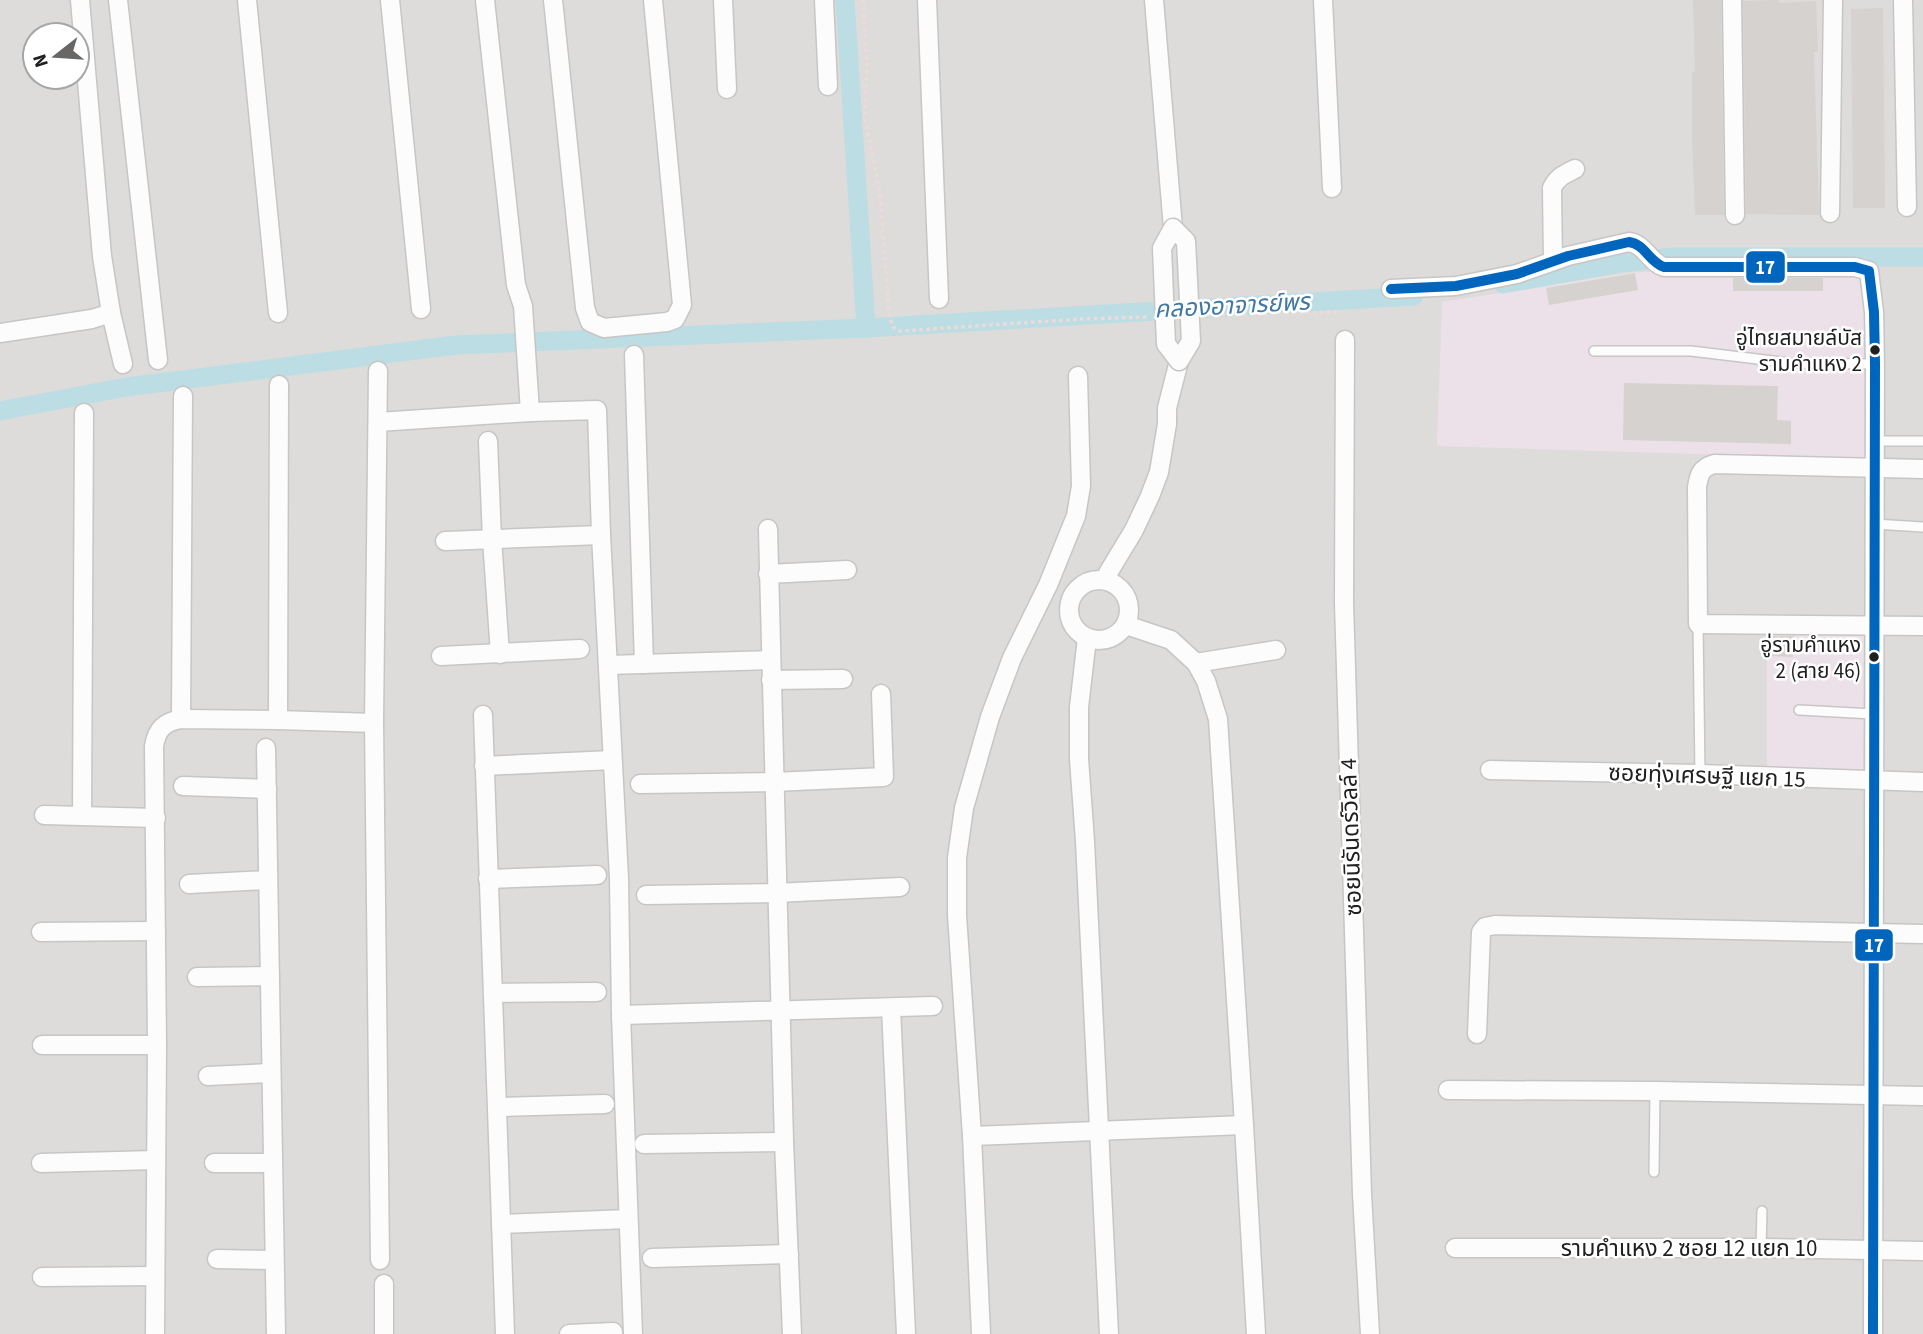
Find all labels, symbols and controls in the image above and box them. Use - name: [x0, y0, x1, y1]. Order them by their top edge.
- north arrow: [21, 21, 91, 91]
- text: N: [26, 51, 56, 71]
- line badge: 17: [1745, 250, 1786, 284]
- text: 17: [1755, 255, 1775, 282]
- water label: คลองอาจารย์พร: [1153, 284, 1313, 328]
- place label: อู่ไทยสมายล์บัส รามคำแหง 2: [1736, 323, 1862, 379]
- marker: อู่ไทยสมายล์บัส รามคำแหง 2: [1868, 343, 1882, 357]
- place label: อู่รามคำแหง 2 (สาย 46): [1760, 630, 1861, 686]
- marker: อู่รามคำแหง 2 (สาย 46): [1867, 650, 1881, 664]
- street label: ซอยทุ่งเศรษฐี แยก 15: [1608, 756, 1806, 796]
- street label: ซอยนิรันดร์วิลล์ 4: [1332, 757, 1370, 917]
- line badge: 17: [1854, 928, 1894, 962]
- text: 17: [1864, 933, 1884, 960]
- street label: รามคำแหง 2 ซอย 12 แยก 10: [1561, 1232, 1817, 1265]

